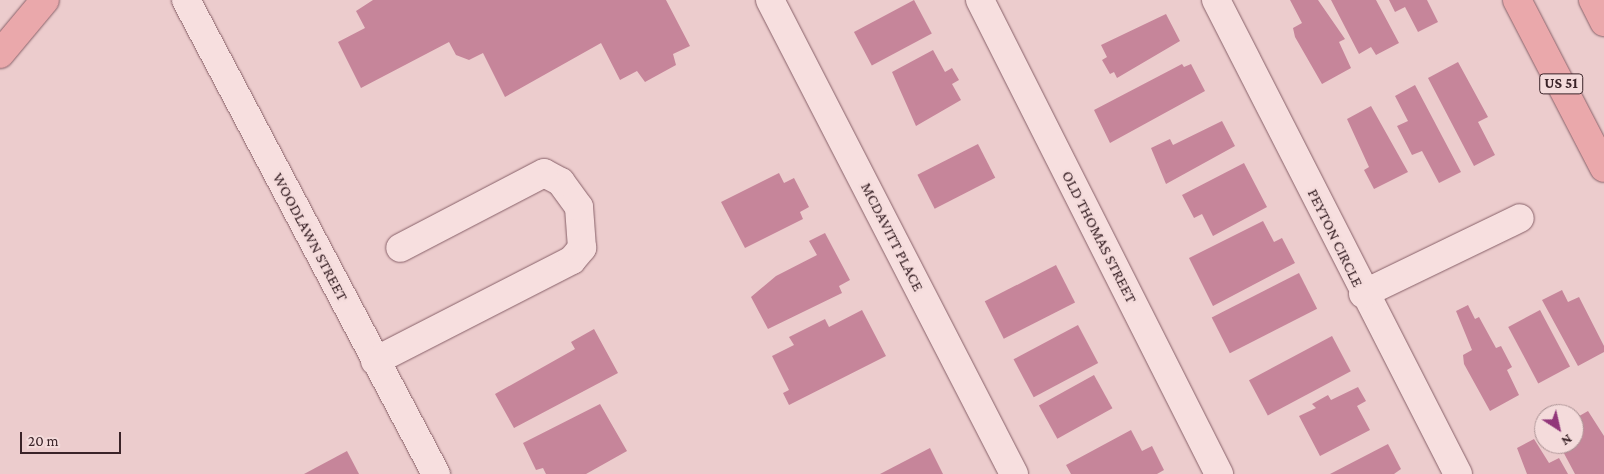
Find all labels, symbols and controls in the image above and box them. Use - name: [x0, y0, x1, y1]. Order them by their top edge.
- road number: US 51: [1538, 72, 1584, 96]
- street label: OLD THOMAS STREET: [1057, 168, 1141, 306]
- street label: WOODLAWN STREET: [268, 170, 352, 304]
- street label: MCDAVITT PLACE: [856, 179, 928, 295]
- street label: PEYTON CIRCLE: [1303, 186, 1367, 290]
- north arrow: [1534, 404, 1584, 454]
- scale bar: [22, 422, 124, 454]
- text: N: [1559, 431, 1576, 450]
- text: 20 m: [28, 433, 59, 449]

